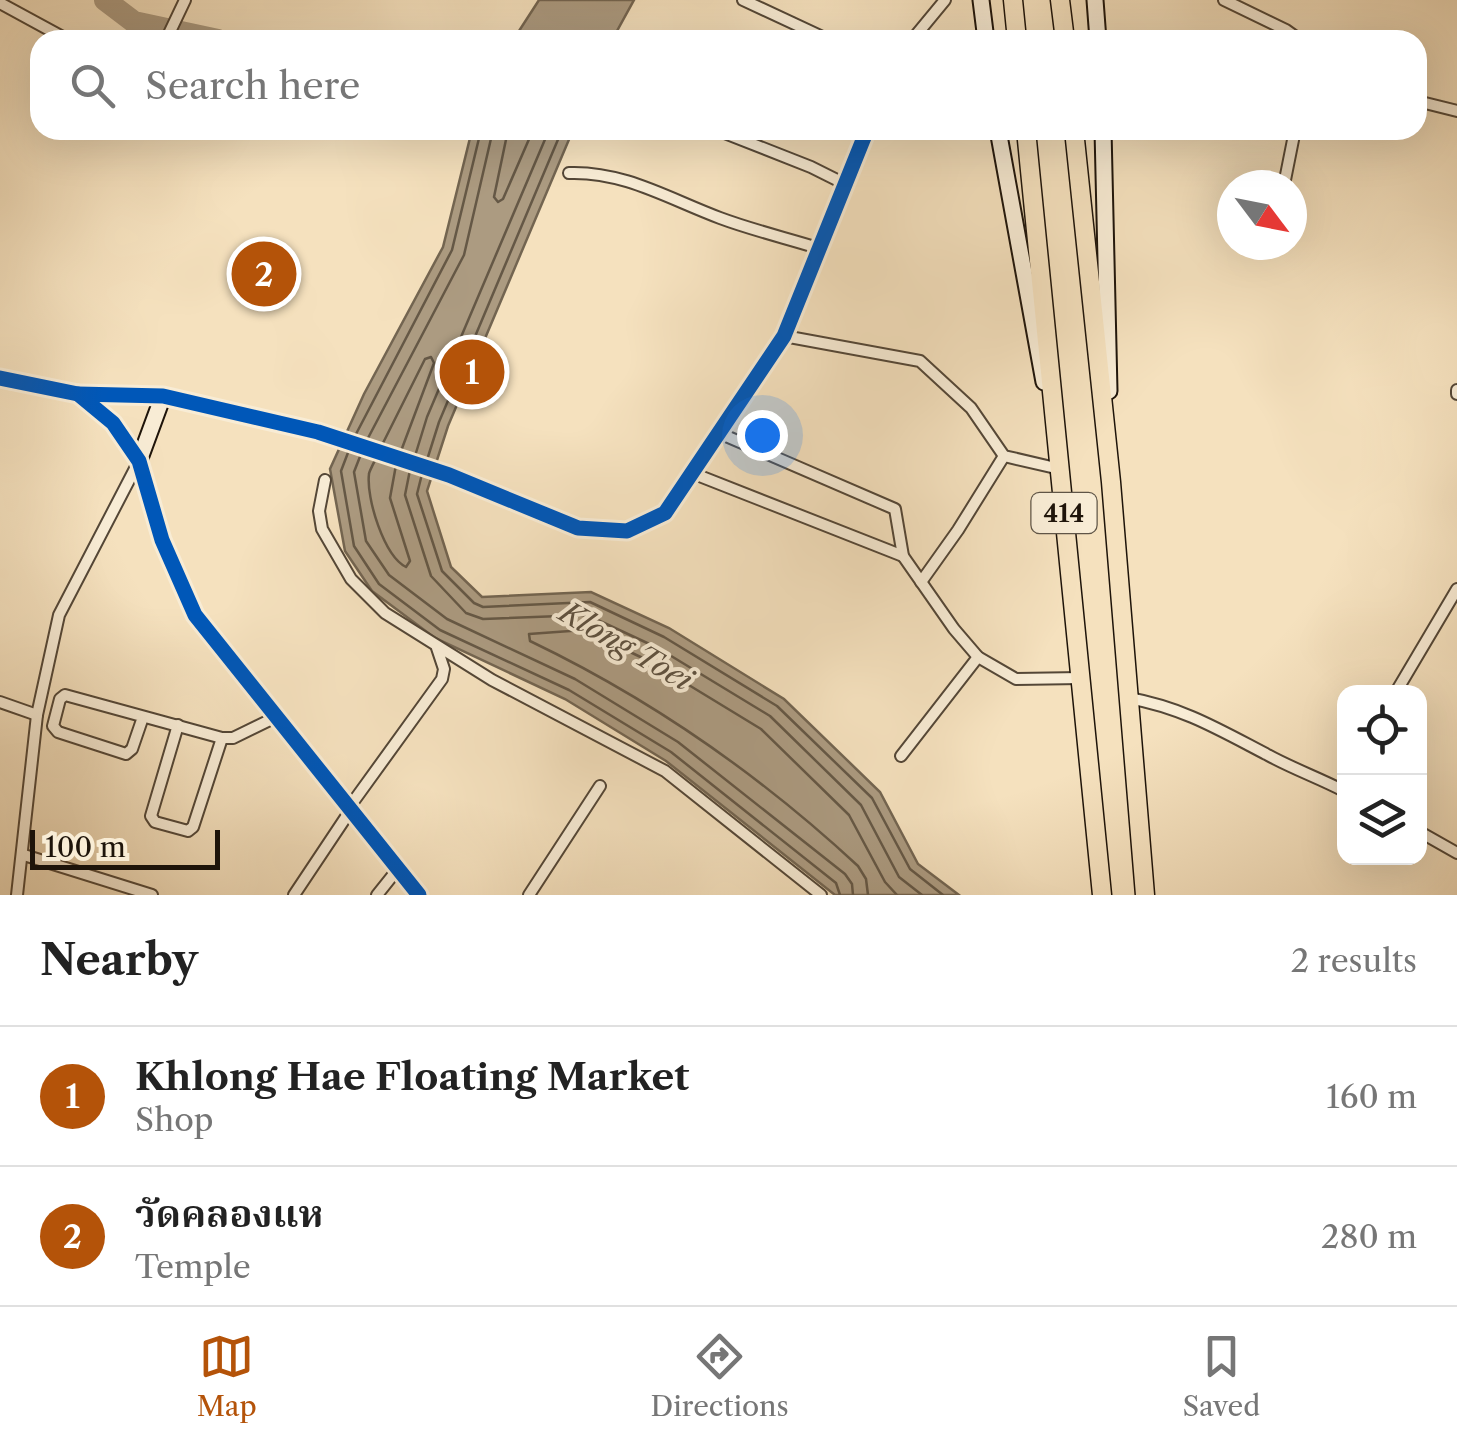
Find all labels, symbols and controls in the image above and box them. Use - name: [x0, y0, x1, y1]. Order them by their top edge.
- search box: [30, 30, 1427, 140]
- icon: search: [65, 58, 120, 113]
- text: Search here: [145, 62, 360, 109]
- north arrow: [1217, 170, 1307, 260]
- pin: 2: [232, 236, 296, 312]
- pin: 1: [440, 334, 504, 410]
- your location: [737, 410, 788, 461]
- road number: 414: [1032, 493, 1096, 533]
- water label: Klong Toei: [551, 592, 700, 700]
- map controls: [1337, 685, 1427, 865]
- button: locate: [1337, 685, 1427, 775]
- button: layers: [1337, 775, 1427, 865]
- scale bar: [30, 825, 220, 870]
- text: 100 m: [45, 830, 126, 864]
- text: Nearby: [40, 934, 198, 986]
- text: 2 results: [1291, 941, 1417, 980]
- text: Khlong Hae Floating Market: [135, 1053, 689, 1100]
- text: 1: [65, 1077, 80, 1116]
- text: 160 m: [1326, 1077, 1417, 1116]
- text: Shop: [135, 1100, 214, 1139]
- text: วัดคลองแห: [135, 1190, 323, 1237]
- text: 2: [63, 1217, 82, 1256]
- text: 280 m: [1321, 1217, 1417, 1256]
- text: Temple: [135, 1247, 251, 1286]
- tab: Map: [197, 1329, 257, 1423]
- tab: Directions: [650, 1329, 789, 1423]
- tab: Saved: [1182, 1329, 1260, 1423]

